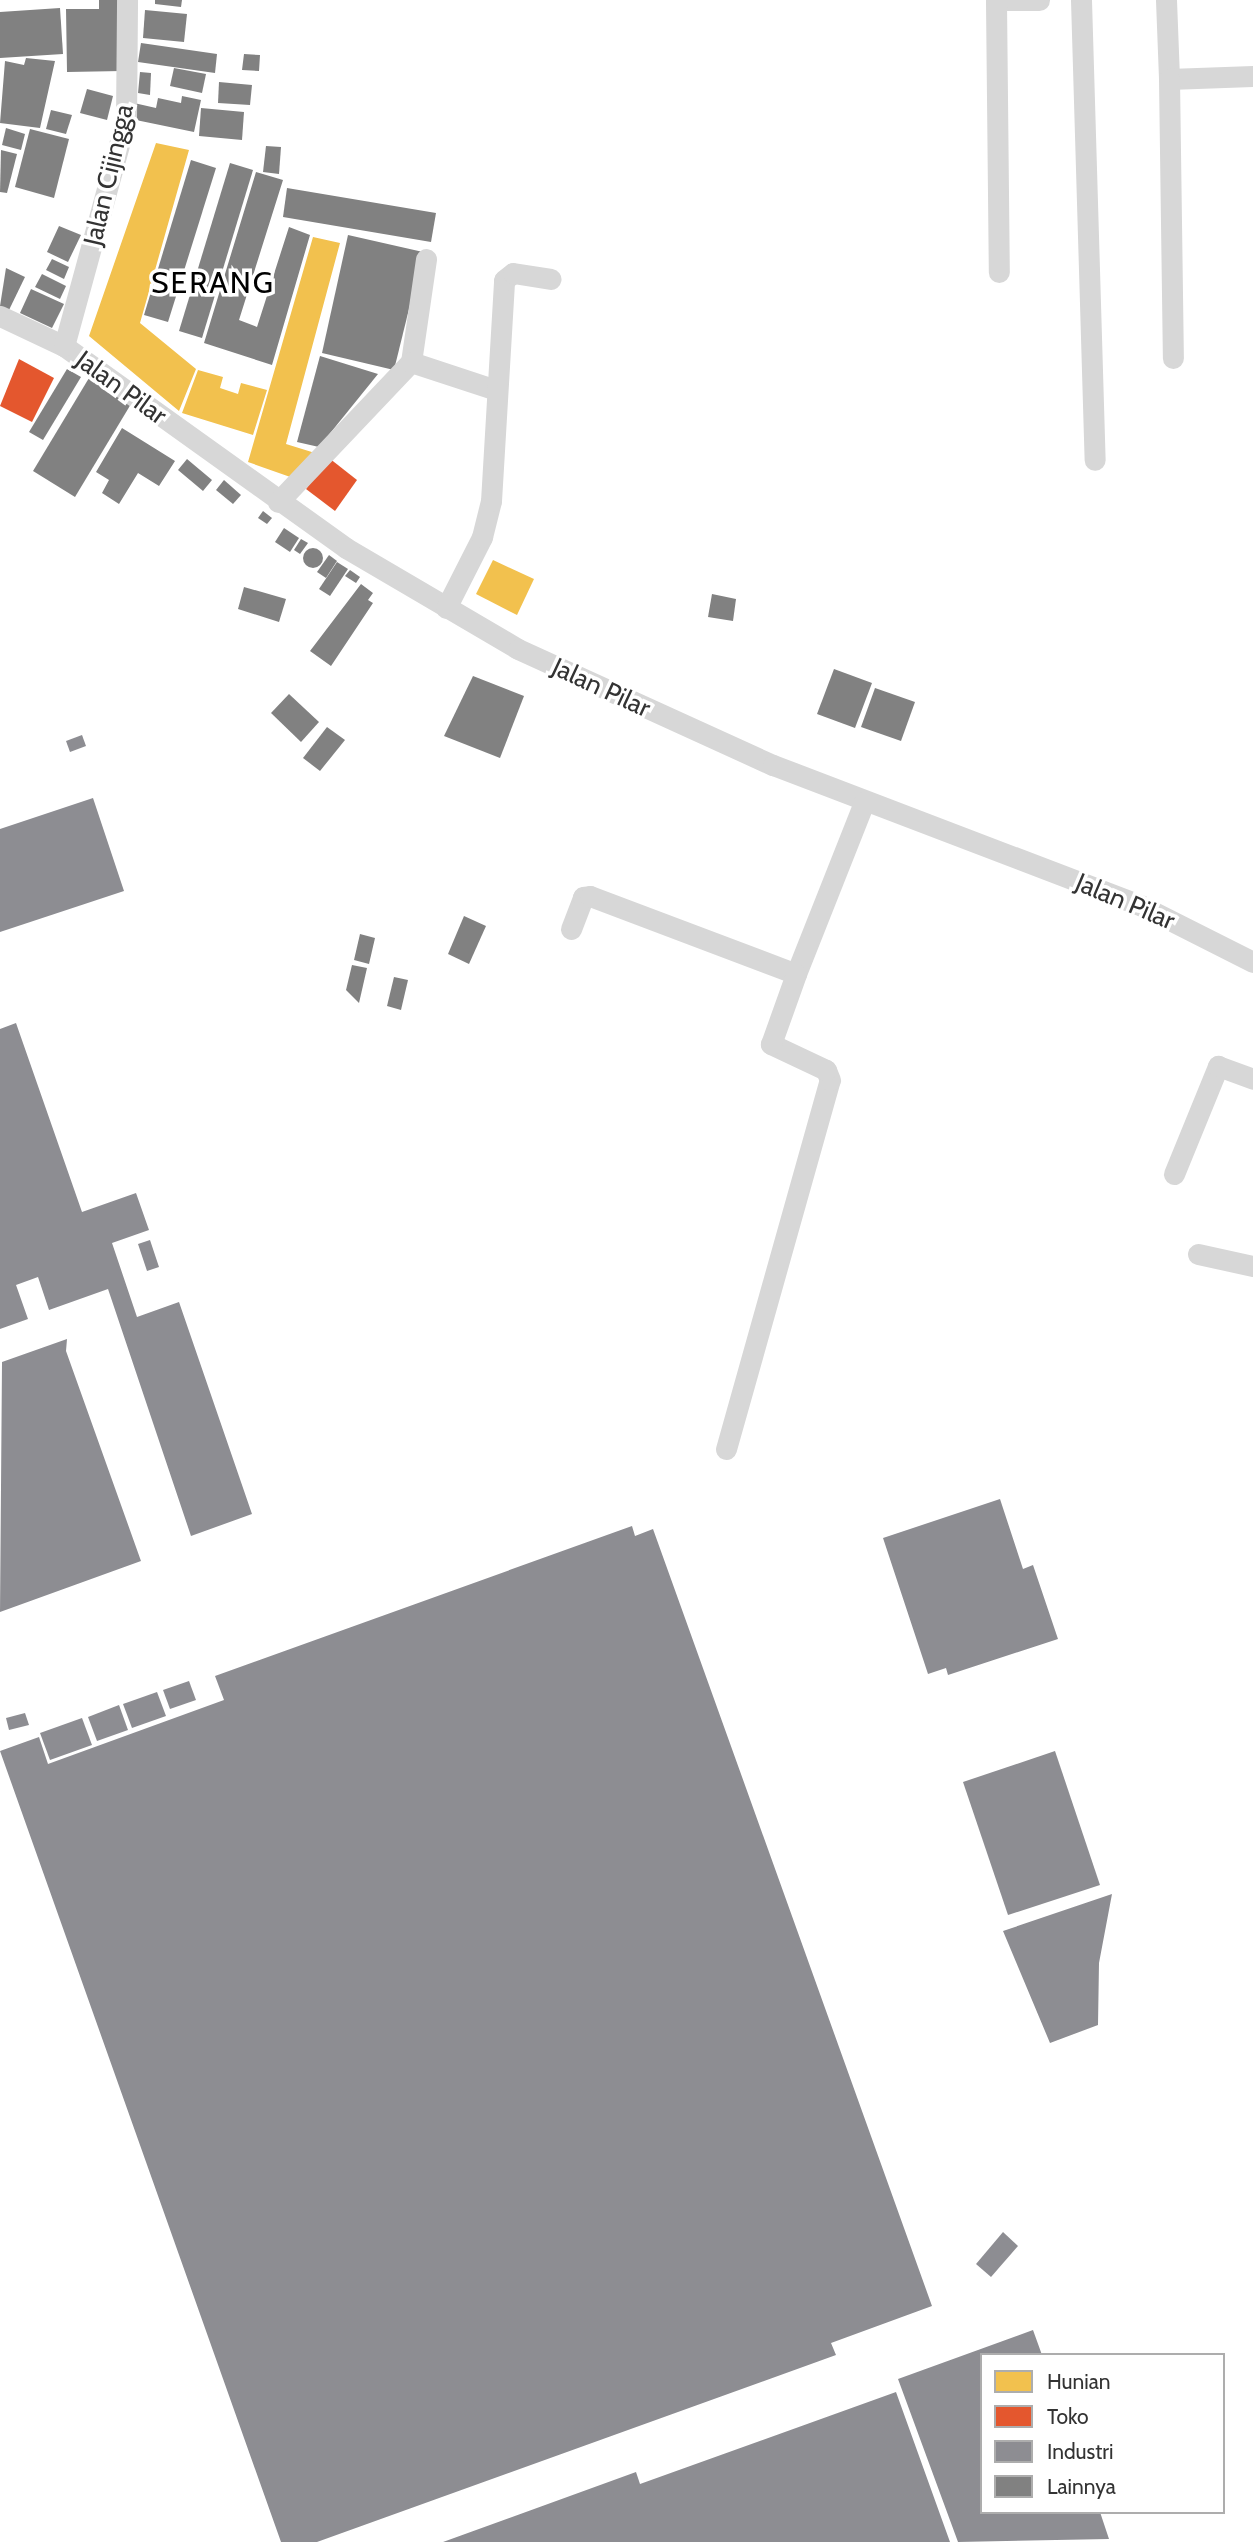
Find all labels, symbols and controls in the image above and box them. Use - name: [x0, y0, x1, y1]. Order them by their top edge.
- street label: Jalan Cijingga: [78, 101, 140, 249]
- district label: SERANG: [152, 265, 274, 301]
- street label: Jalan Pilar: [69, 345, 173, 431]
- street label: Jalan Pilar: [547, 652, 655, 724]
- street label: Jalan Pilar: [1071, 867, 1179, 937]
- legend: [980, 2353, 1225, 2514]
- text: Hunian: [1047, 2369, 1111, 2394]
- text: Toko: [1047, 2404, 1089, 2429]
- text: Industri: [1047, 2439, 1113, 2464]
- text: Lainnya: [1047, 2474, 1116, 2499]

